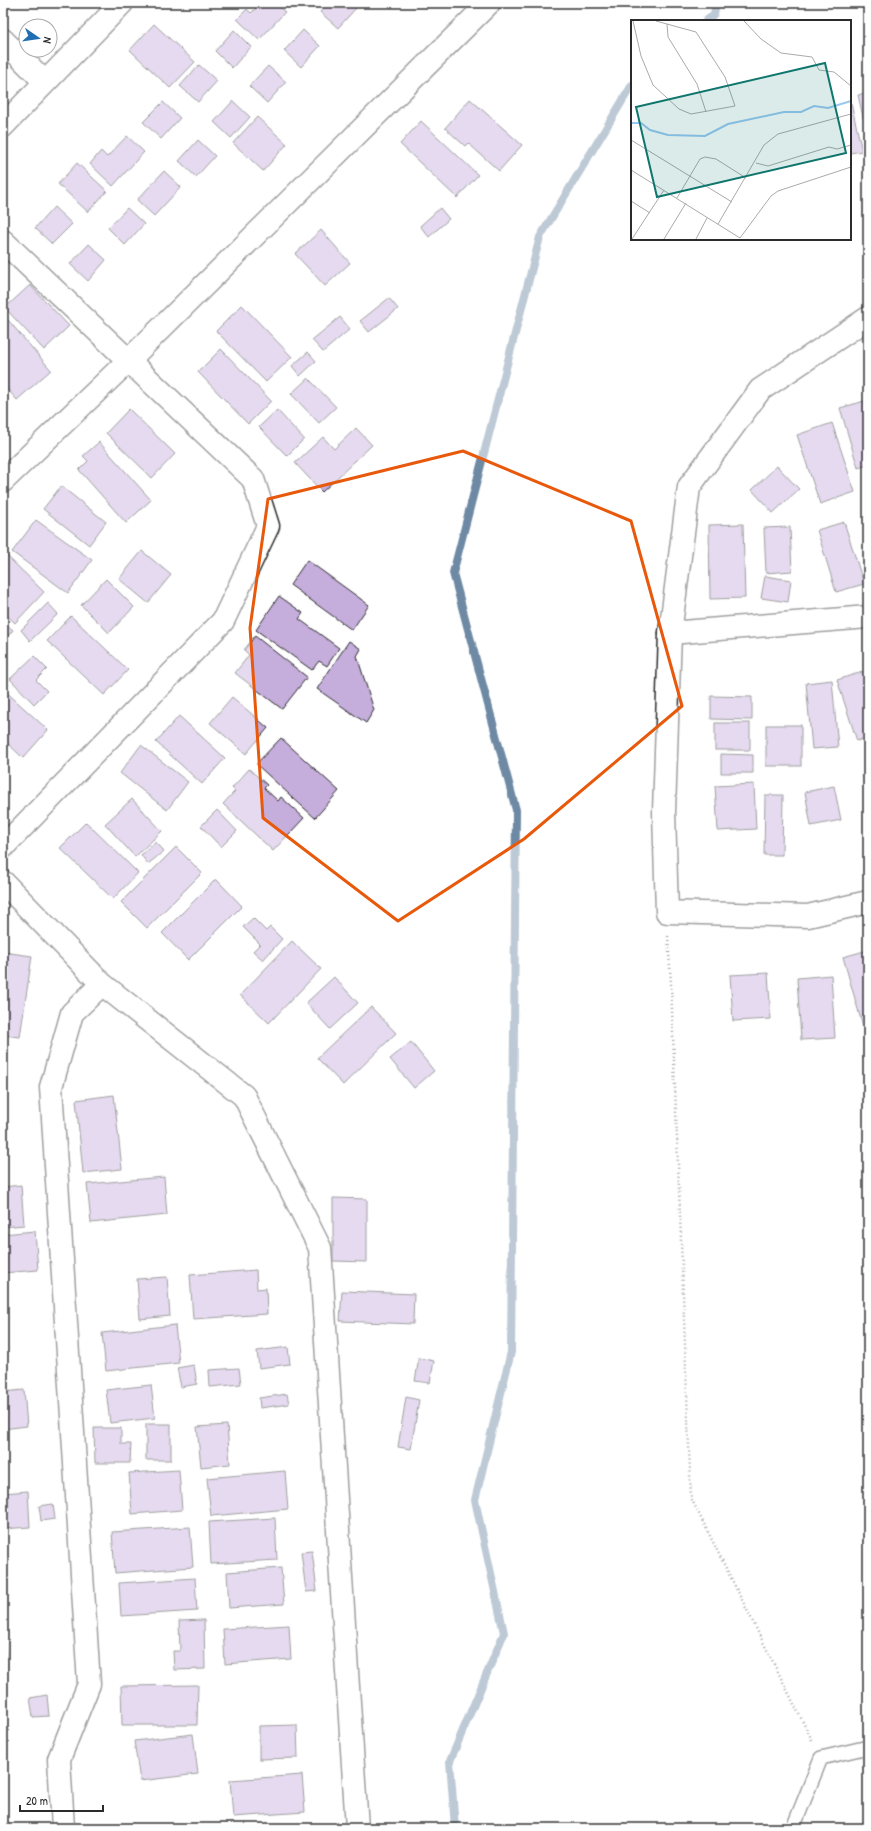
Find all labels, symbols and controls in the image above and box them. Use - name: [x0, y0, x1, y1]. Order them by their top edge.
- north arrow: [18, 18, 58, 58]
- inset map: [631, 20, 851, 240]
- text: N: [40, 36, 55, 45]
- scale bar: [20, 1787, 103, 1813]
- text: 20 m: [26, 1792, 48, 1809]

